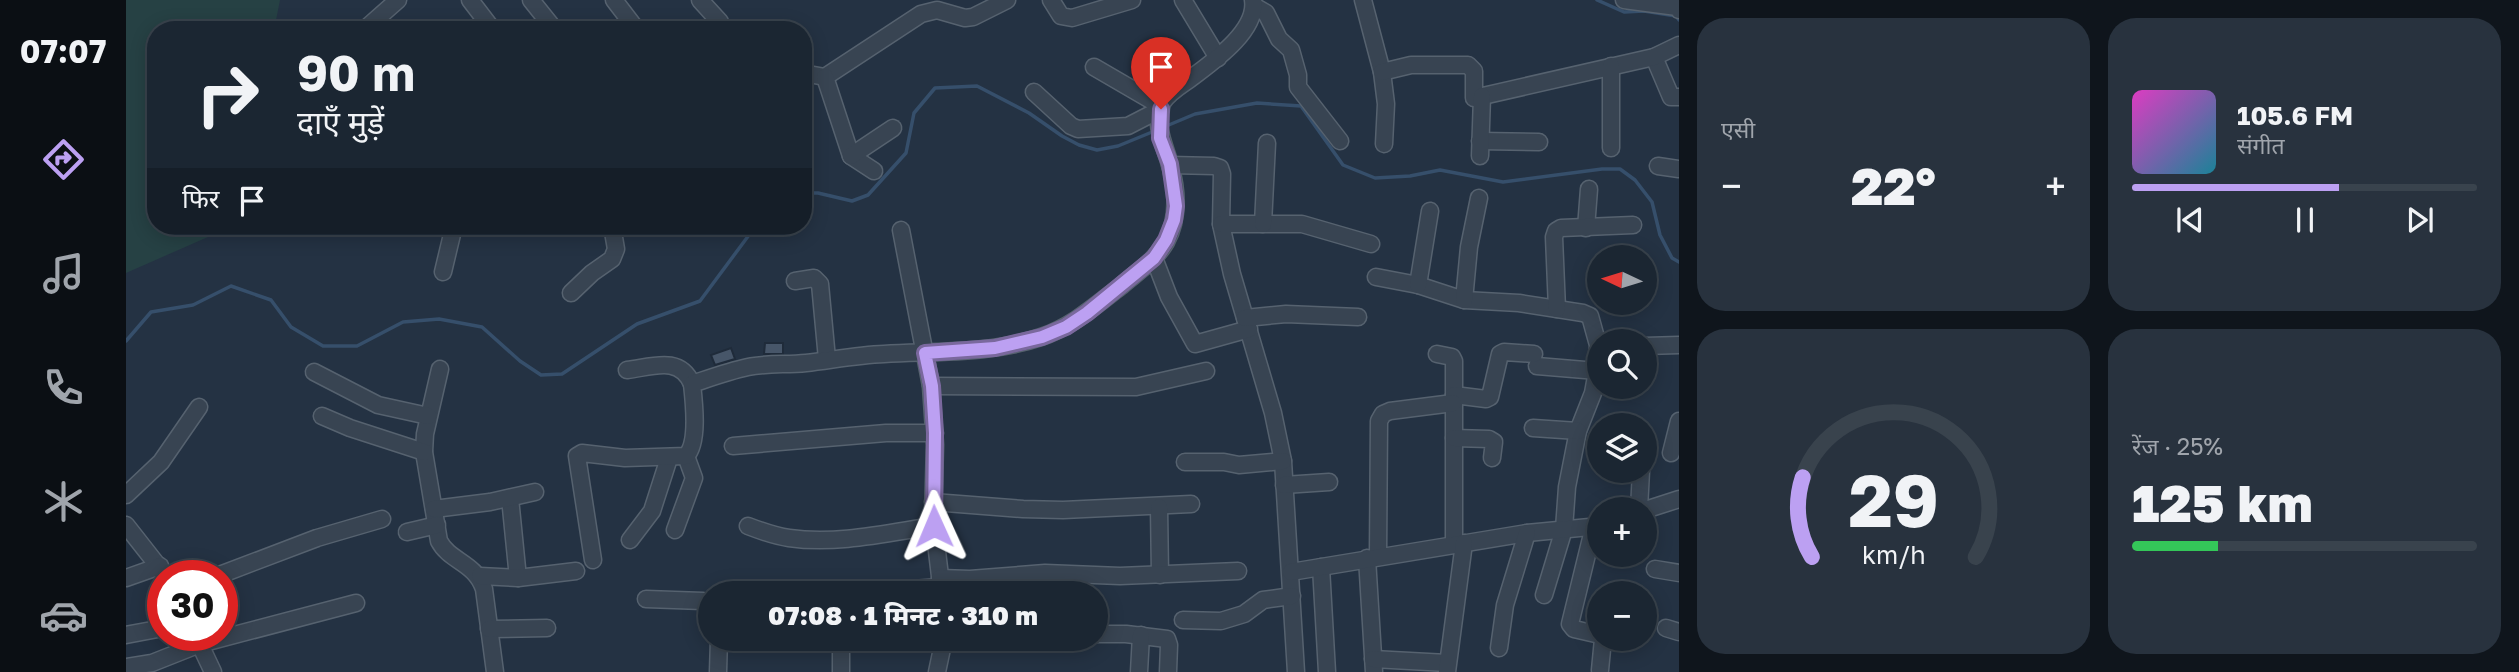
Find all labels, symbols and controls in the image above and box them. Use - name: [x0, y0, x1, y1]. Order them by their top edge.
- text: 07:07: [20, 32, 106, 70]
- pin: [1131, 37, 1191, 109]
- text: 90 m: [297, 43, 415, 102]
- icon: arrive: [1142, 48, 1180, 86]
- icon: right: [182, 49, 273, 140]
- text: 105.6 FM: [2237, 100, 2353, 131]
- text: दाएँ मुड़ें: [297, 103, 384, 141]
- text: एसी: [1721, 115, 1755, 143]
- text: संगीत: [2237, 131, 2285, 159]
- icon: directions: [39, 135, 88, 184]
- text: 22°: [1851, 154, 1936, 216]
- text: −: [1721, 163, 1742, 208]
- text: +: [2045, 163, 2066, 208]
- icon: arrive: [233, 182, 271, 220]
- text: फिर: [182, 183, 219, 214]
- icon: previous: [2171, 201, 2209, 239]
- icon: pause: [2286, 201, 2324, 239]
- icon: next: [2401, 201, 2439, 239]
- north arrow: [1587, 245, 1657, 315]
- map controls: [1587, 245, 1657, 651]
- icon: music: [39, 249, 88, 298]
- button: search: [1587, 329, 1657, 399]
- icon: phone: [39, 363, 88, 412]
- button: layers: [1587, 413, 1657, 483]
- text: रेंज · 25%: [2132, 432, 2223, 460]
- text: 29: [1848, 457, 1939, 544]
- text: 125 km: [2132, 471, 2313, 533]
- icon: climate: [39, 477, 88, 526]
- position arrow: [897, 489, 971, 563]
- button: +: [1587, 497, 1657, 567]
- text: km/h: [1862, 539, 1925, 570]
- speed limit sign: 30: [147, 560, 238, 651]
- button: −: [1587, 581, 1657, 651]
- icon: car: [39, 591, 88, 640]
- text: 07:08 · 1 मिनट · 310 m: [768, 600, 1038, 631]

